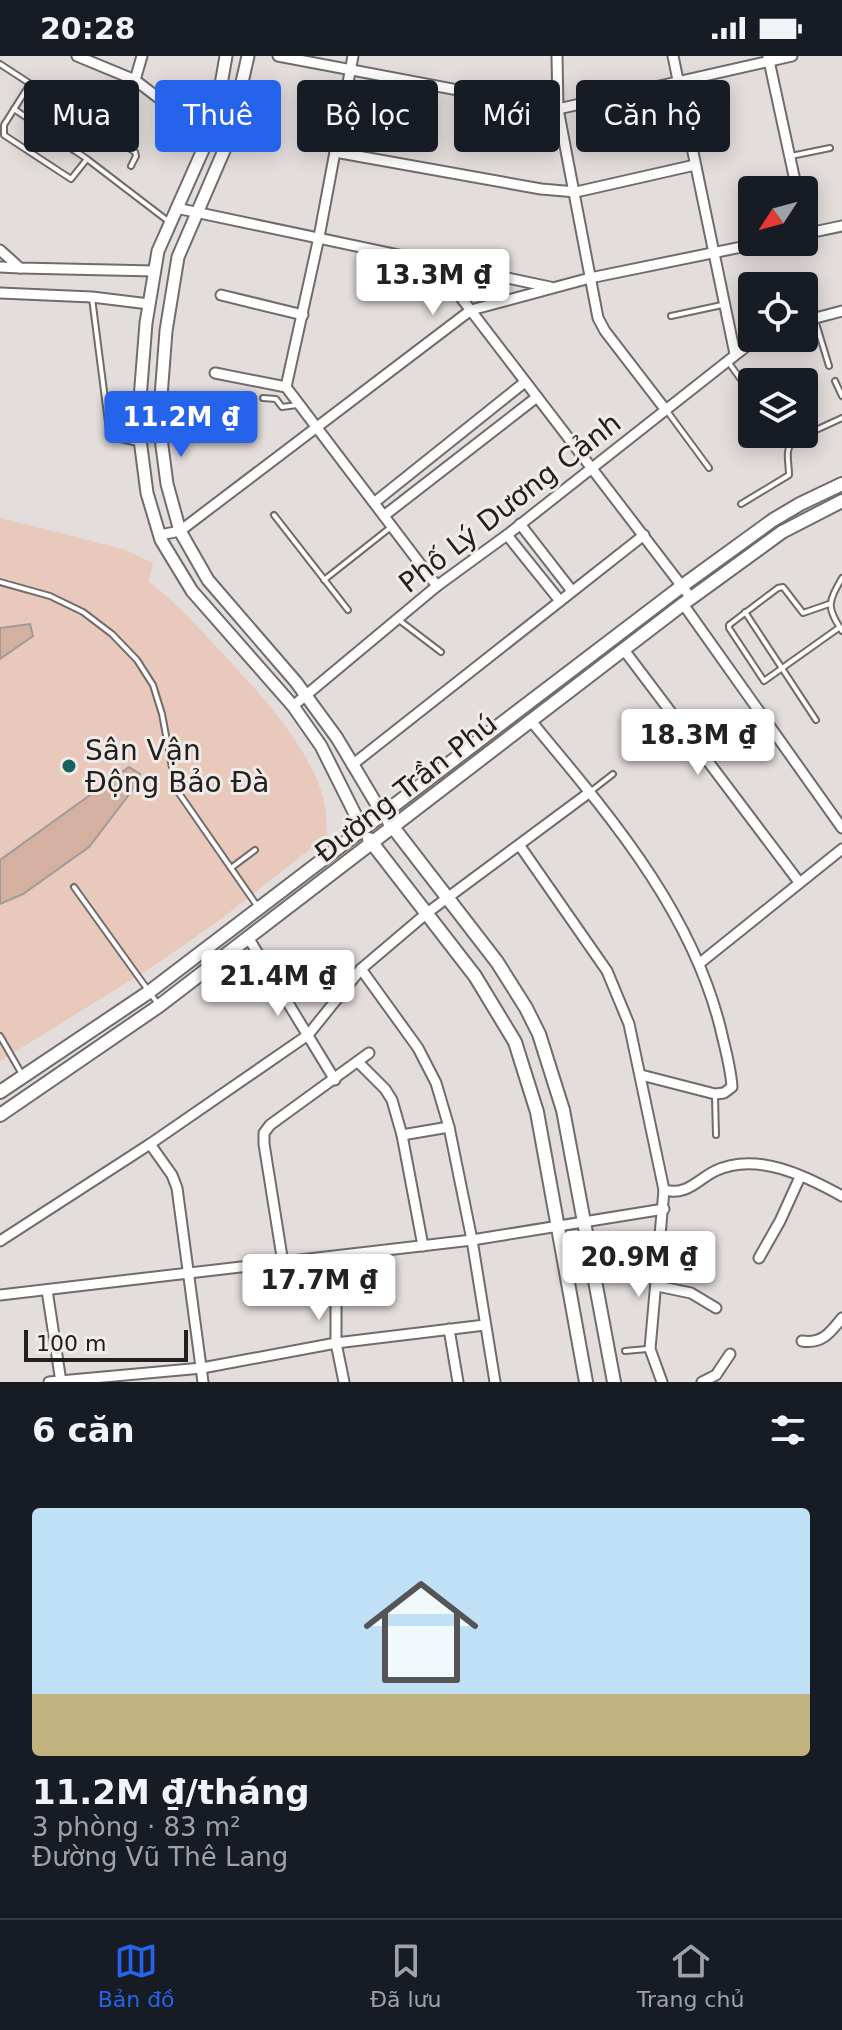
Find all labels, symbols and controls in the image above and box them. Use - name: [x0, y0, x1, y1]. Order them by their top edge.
- text: 20:28: [40, 11, 136, 46]
- chip: Mua: [24, 80, 139, 152]
- chip: Thuê: [155, 80, 281, 152]
- chip: Bộ lọc: [297, 80, 438, 152]
- chip: Mới: [454, 80, 560, 152]
- chip: Căn hộ: [576, 80, 730, 152]
- north arrow: [738, 176, 818, 256]
- map controls: [738, 176, 818, 448]
- pin: 13.3M ₫: [359, 249, 507, 317]
- text: 13.3M ₫: [374, 260, 492, 290]
- button: locate: [738, 272, 818, 352]
- button: layers: [738, 368, 818, 448]
- pin: 11.2M ₫: [107, 391, 255, 459]
- text: 11.2M ₫: [122, 402, 240, 432]
- street label: Phố Lý Dương Cảnh: [393, 406, 627, 600]
- street label: Đường Trần Phú: [308, 707, 504, 869]
- pin: 18.3M ₫: [624, 709, 772, 777]
- text: 18.3M ₫: [639, 720, 757, 750]
- place label: Sân Vận Động Bảo Đà: [85, 734, 270, 799]
- marker: Sân Vận Động Bảo Đà: [60, 757, 78, 775]
- pin: 21.4M ₫: [204, 950, 352, 1018]
- text: 21.4M ₫: [219, 961, 337, 991]
- pin: 20.9M ₫: [565, 1231, 713, 1299]
- text: 20.9M ₫: [580, 1242, 698, 1272]
- pin: 17.7M ₫: [245, 1254, 393, 1322]
- text: 17.7M ₫: [260, 1265, 378, 1295]
- scale bar: [24, 1326, 188, 1362]
- text: 100 m: [36, 1331, 106, 1356]
- icon: filters: [766, 1408, 810, 1452]
- text: 6 căn: [32, 1410, 135, 1450]
- icon: home: [349, 1560, 493, 1704]
- text: 11.2M ₫/tháng: [32, 1772, 310, 1812]
- text: 3 phòng · 83 m²: [32, 1812, 241, 1842]
- text: Đường Vũ Thê Lang: [32, 1842, 288, 1872]
- tab: Bản đồ: [98, 1939, 175, 2012]
- tab: Đã lưu: [370, 1939, 441, 2012]
- tab: Trang chủ: [637, 1939, 744, 2012]

